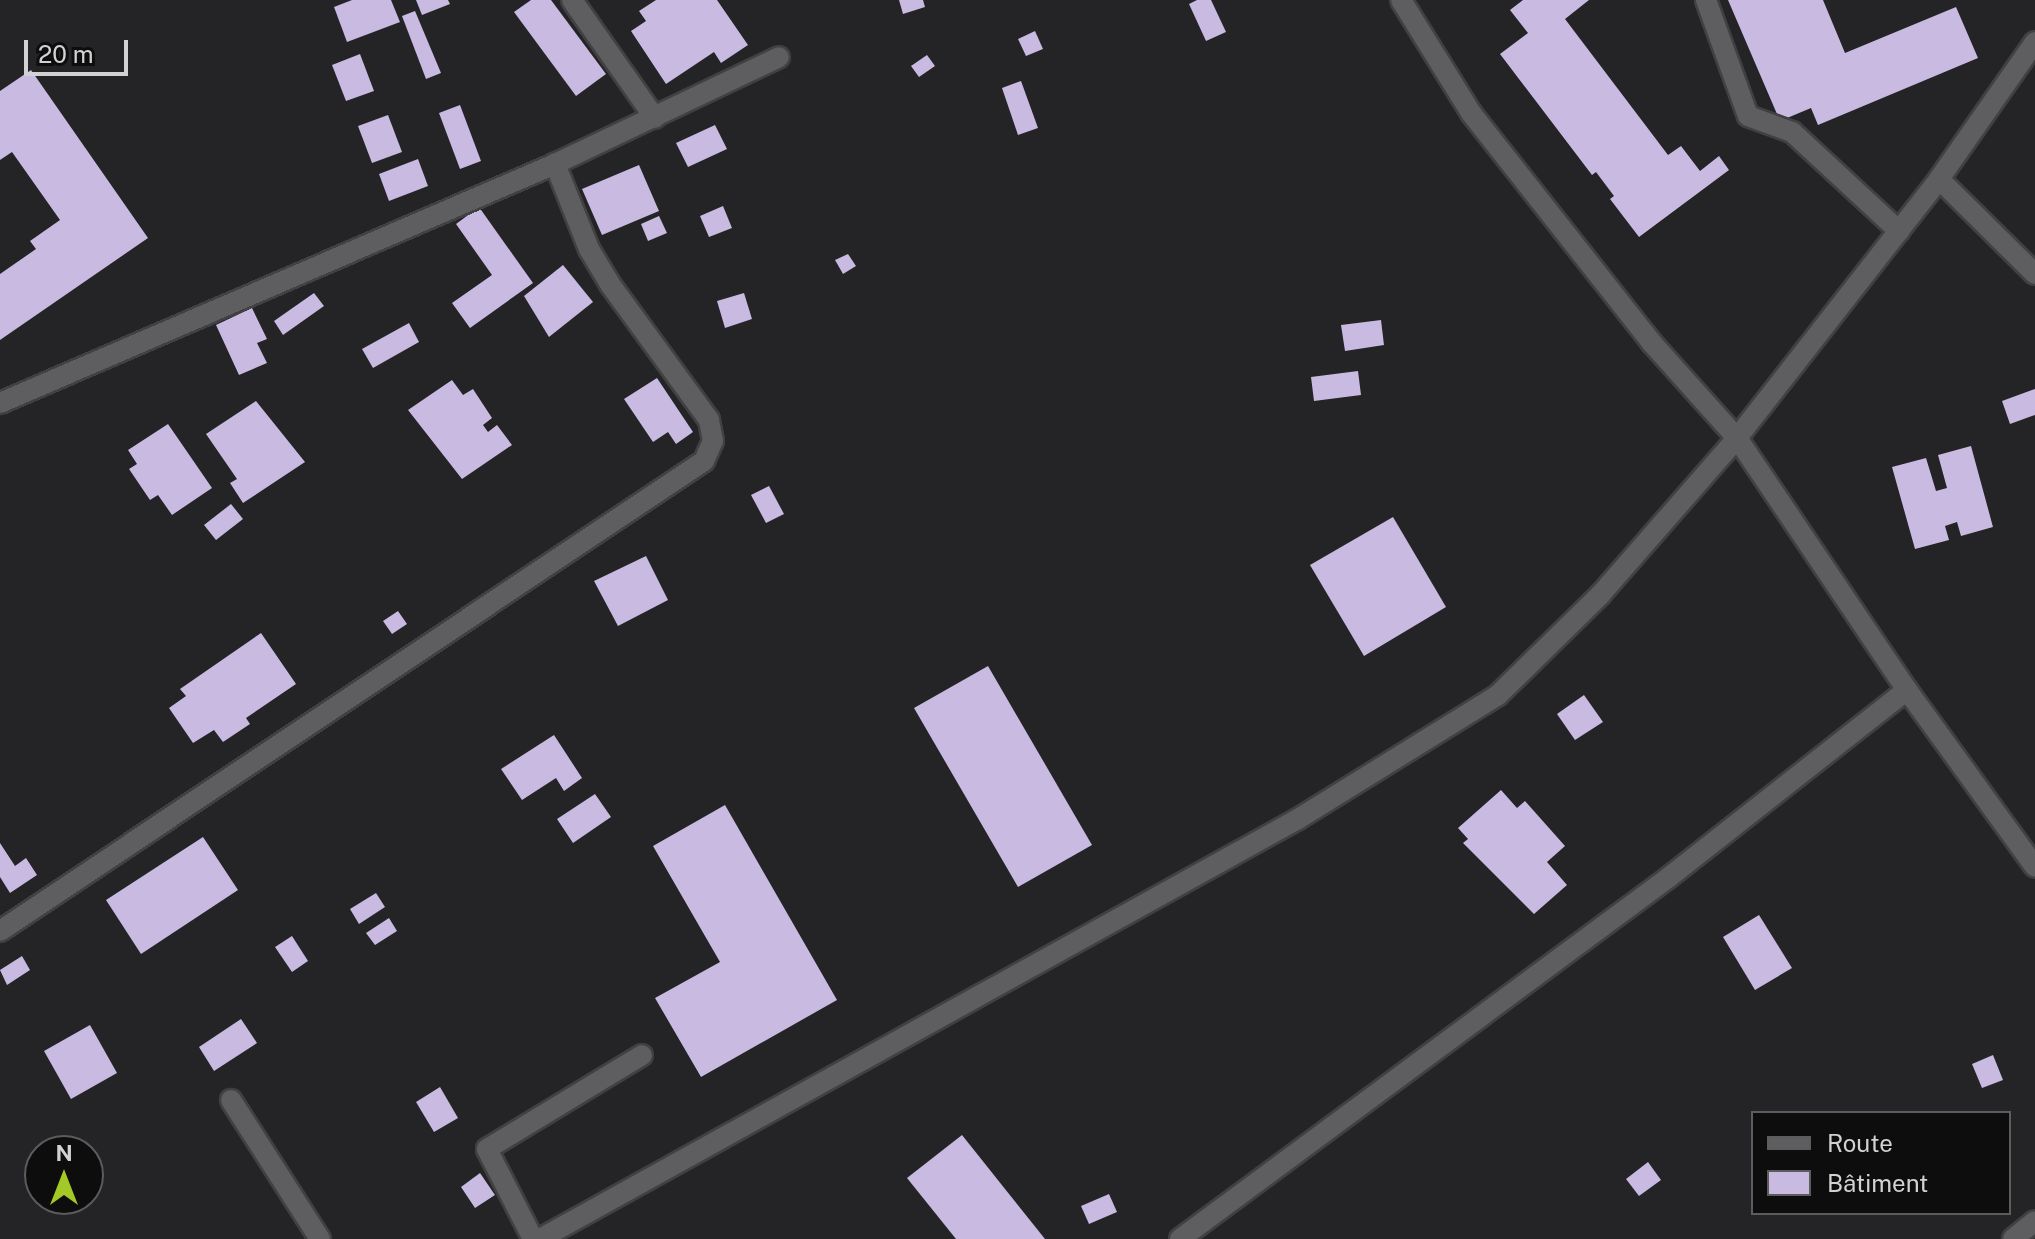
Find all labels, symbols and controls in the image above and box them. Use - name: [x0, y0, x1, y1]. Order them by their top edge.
- scale bar: [28, 24, 132, 74]
- text: 20 m: [38, 40, 94, 68]
- legend: [1751, 1111, 2011, 1215]
- text: Route: [1827, 1129, 1893, 1157]
- north arrow: [24, 1135, 104, 1215]
- text: N: [55, 1140, 73, 1166]
- text: Bâtiment: [1827, 1169, 1928, 1197]

